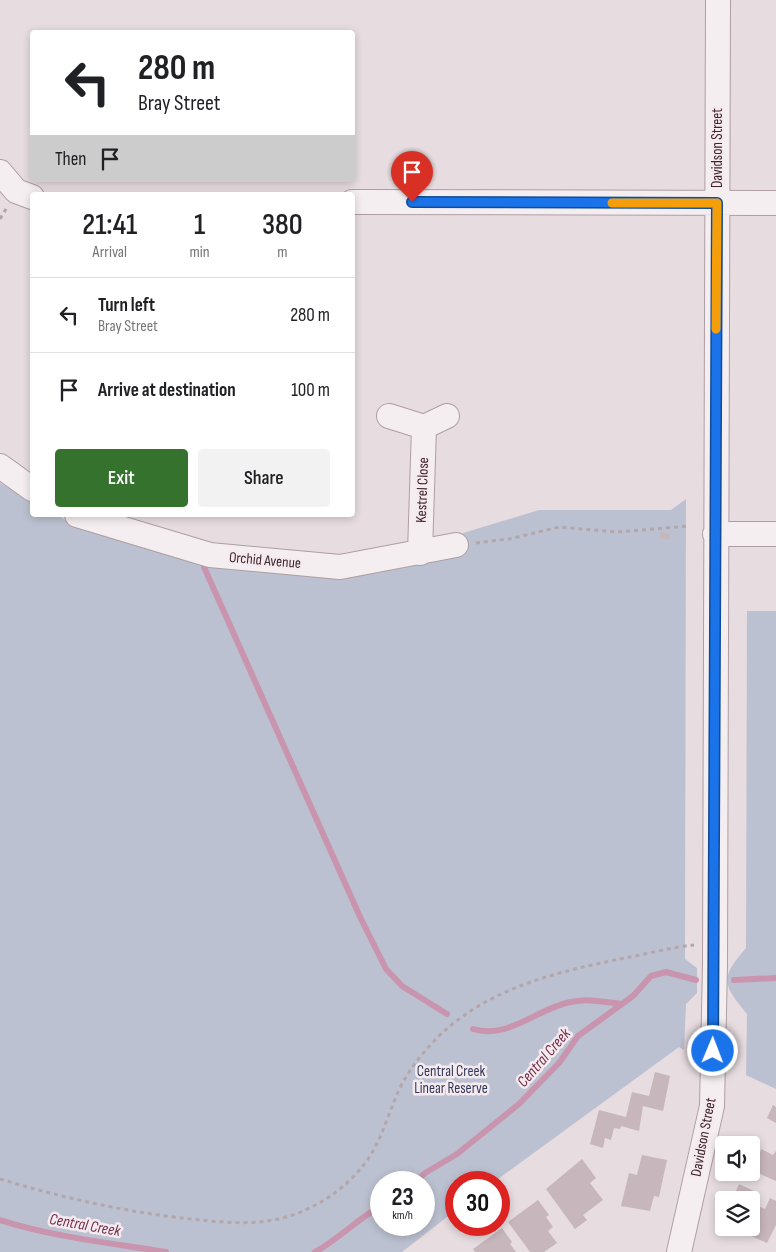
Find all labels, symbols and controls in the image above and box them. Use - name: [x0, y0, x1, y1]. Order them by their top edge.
- text: 280 m: [138, 47, 215, 90]
- icon: left: [55, 50, 120, 115]
- text: Bray Street: [138, 90, 220, 117]
- street label: Davidson Street: [708, 108, 727, 188]
- icon: arrive: [96, 145, 124, 173]
- text: Then: [55, 148, 86, 171]
- pin: [391, 151, 433, 202]
- icon: arrive: [398, 158, 426, 186]
- text: 21:41: [82, 207, 137, 243]
- text: 1: [194, 207, 205, 243]
- text: 380: [262, 207, 303, 243]
- text: Arrival: [93, 243, 127, 262]
- text: min: [190, 243, 210, 262]
- text: m: [277, 243, 287, 262]
- text: Turn left: [98, 294, 155, 317]
- icon: left: [55, 301, 83, 329]
- text: 280 m: [290, 304, 330, 327]
- text: Bray Street: [98, 317, 158, 336]
- icon: arrive: [55, 376, 83, 404]
- text: Arrive at destination: [98, 379, 236, 402]
- text: 100 m: [291, 379, 330, 402]
- button: Exit: [55, 449, 188, 507]
- button: Share: [198, 449, 330, 507]
- street label: Kestrel Close: [412, 457, 433, 523]
- street label: Orchid Avenue: [228, 548, 302, 573]
- water label: Central Creek: [513, 1024, 575, 1091]
- position arrow: [686, 1024, 738, 1076]
- park label: Central Creek Linear Reserve: [414, 1062, 488, 1098]
- street label: Davidson Street: [687, 1096, 721, 1178]
- map controls: [715, 1136, 760, 1236]
- button: sound: [715, 1136, 760, 1181]
- speed limit sign: 30: [445, 1171, 510, 1236]
- text: 23: [391, 1182, 414, 1213]
- button: layers: [715, 1191, 760, 1236]
- text: km/h: [392, 1208, 413, 1223]
- water label: Central Creek: [48, 1210, 123, 1241]

